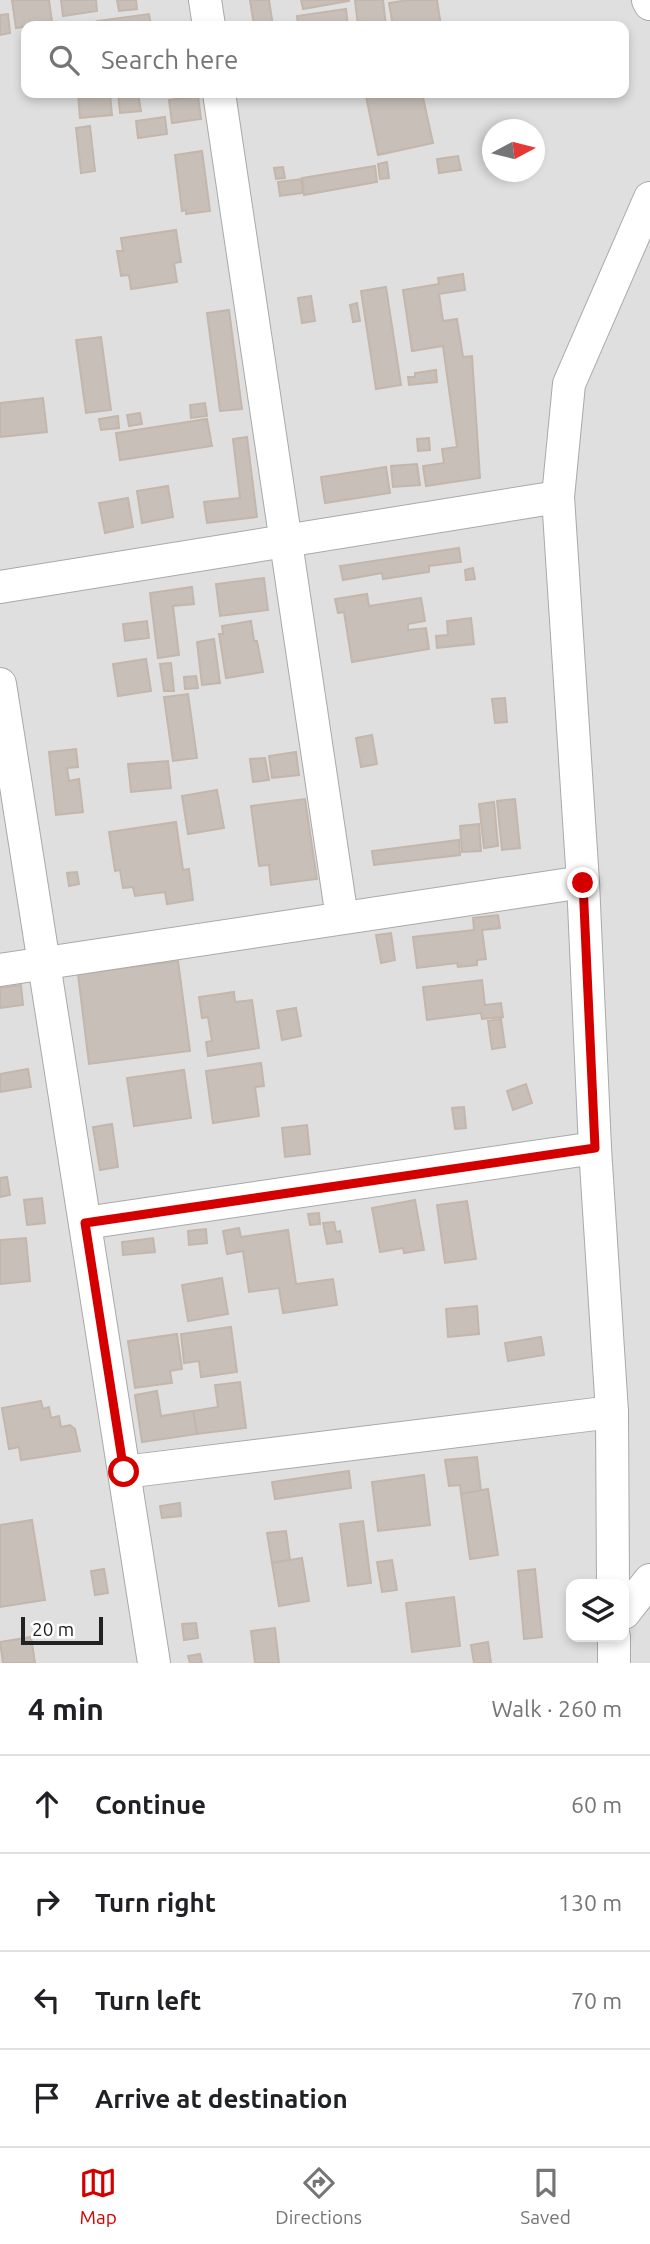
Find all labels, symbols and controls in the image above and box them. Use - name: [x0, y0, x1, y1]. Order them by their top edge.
- search box: [21, 21, 629, 98]
- icon: search: [45, 41, 83, 79]
- text: Search here: [101, 45, 238, 74]
- north arrow: [482, 119, 545, 182]
- route end: [567, 867, 598, 898]
- route start: [108, 1456, 139, 1487]
- map controls: [566, 1579, 629, 1642]
- button: layers: [566, 1579, 629, 1642]
- scale bar: [21, 1614, 103, 1646]
- text: 20 m: [32, 1618, 74, 1640]
- text: 4 min: [28, 1692, 104, 1726]
- text: Walk · 260 m: [491, 1696, 622, 1721]
- icon: ahead: [28, 1785, 66, 1823]
- text: Continue: [95, 1790, 206, 1819]
- text: 60 m: [571, 1792, 622, 1817]
- icon: right: [28, 1883, 66, 1921]
- text: Turn right: [95, 1888, 216, 1917]
- text: 130 m: [558, 1890, 622, 1915]
- icon: left: [28, 1981, 66, 2019]
- text: Turn left: [95, 1986, 201, 2015]
- text: 70 m: [571, 1988, 622, 2013]
- icon: arrive: [28, 2079, 66, 2117]
- text: Arrive at destination: [95, 2084, 348, 2113]
- tab: Map: [79, 2164, 117, 2228]
- tab: Directions: [275, 2164, 362, 2228]
- tab: Saved: [520, 2164, 571, 2228]

